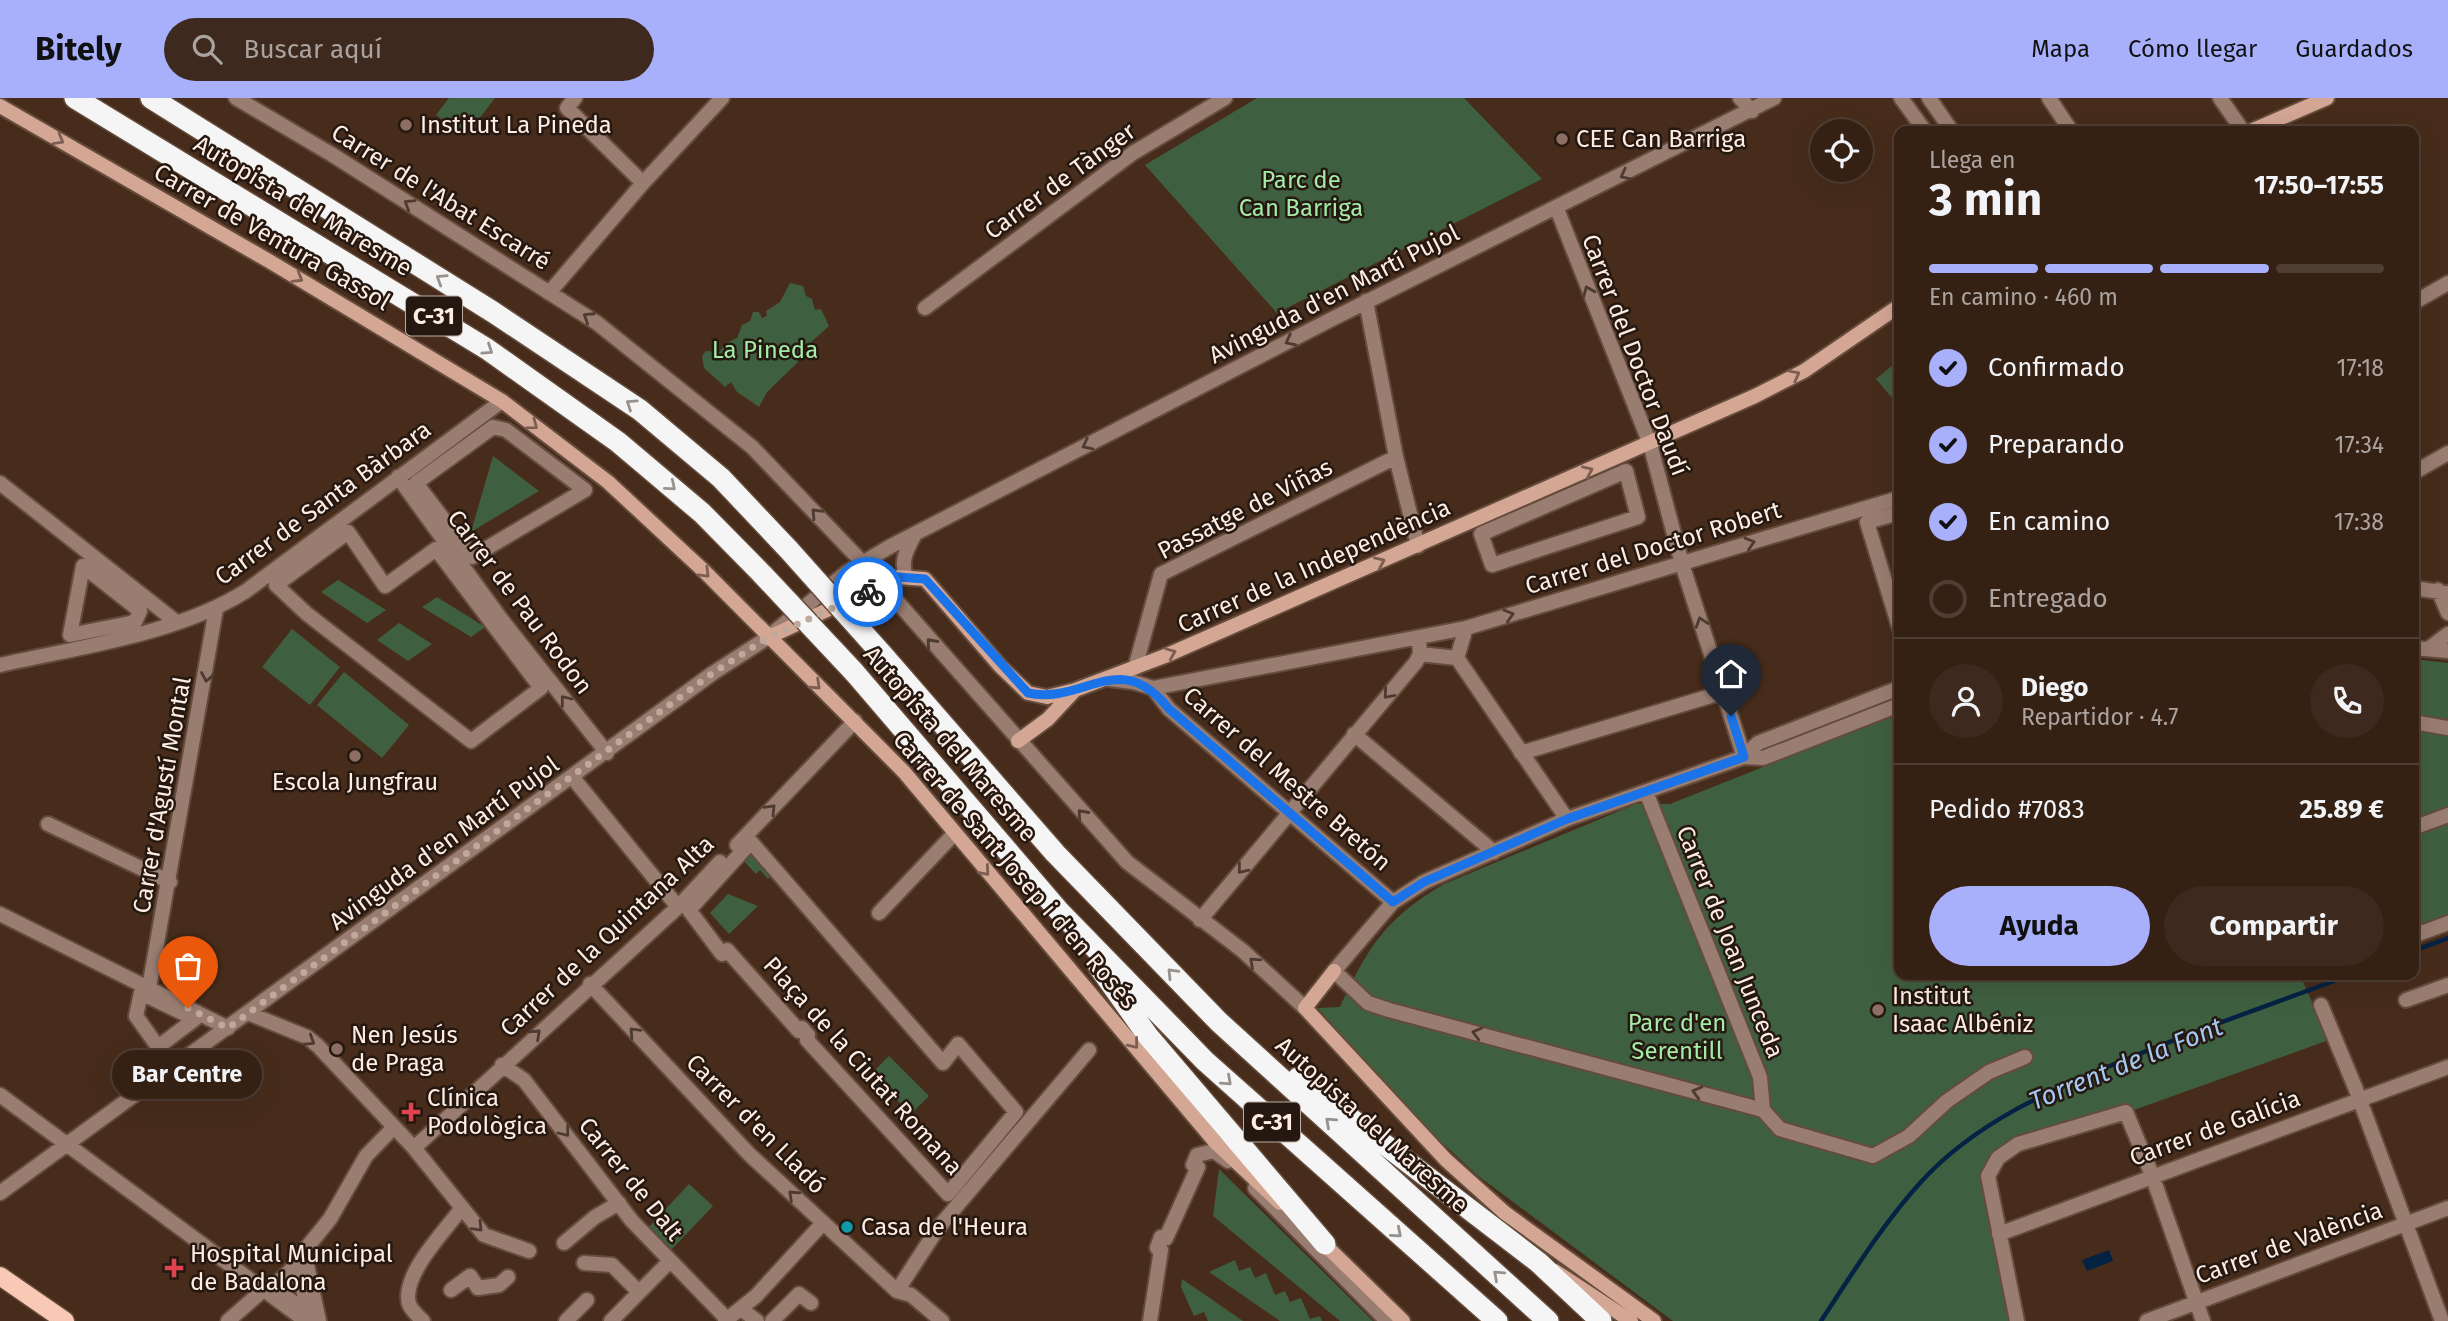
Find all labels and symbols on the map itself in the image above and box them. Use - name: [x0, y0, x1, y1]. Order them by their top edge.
- place label: Institut La Pineda: [420, 111, 612, 139]
- marker: Institut La Pineda: [398, 117, 414, 133]
- street label: Carrer de Tànger: [979, 117, 1141, 245]
- street label: Carrer de l'Abat Escarré: [326, 118, 556, 276]
- place label: CEE Can Barriga: [1576, 125, 1746, 153]
- street label: Autopista del Maresme: [189, 130, 417, 282]
- one-way arrow: [52, 131, 65, 144]
- marker: CEE Can Barriga: [1554, 131, 1570, 147]
- street label: Carrer de Ventura Gassol: [149, 158, 395, 316]
- park label: Parc de Can Barriga: [1239, 166, 1363, 222]
- one-way arrow: [1620, 166, 1632, 180]
- one-way arrow: [404, 199, 417, 212]
- street label: Avinguda d'en Martí Pujol: [1204, 219, 1464, 369]
- street label: Carrer del Doctor Daudí: [1576, 230, 1694, 480]
- one-way arrow: [291, 270, 304, 283]
- one-way arrow: [436, 275, 449, 288]
- one-way arrow: [1582, 286, 1596, 298]
- road number: C-31: [406, 296, 462, 336]
- one-way arrow: [583, 313, 596, 326]
- one-way arrow: [1285, 333, 1297, 347]
- park label: La Pineda: [712, 336, 818, 364]
- one-way arrow: [481, 342, 494, 355]
- one-way arrow: [1788, 370, 1800, 384]
- one-way arrow: [626, 399, 639, 412]
- street label: Carrer de Santa Bàrbara: [210, 415, 436, 591]
- one-way arrow: [525, 416, 538, 429]
- one-way arrow: [1082, 437, 1094, 450]
- street label: Passatge de Viñas: [1153, 453, 1337, 565]
- one-way arrow: [1581, 465, 1594, 479]
- one-way arrow: [662, 478, 675, 490]
- street label: Carrer de la Independència: [1173, 493, 1455, 639]
- street label: Carrer del Doctor Robert: [1522, 496, 1785, 600]
- street label: Carrer de Pau Rodon: [442, 504, 598, 700]
- one-way arrow: [811, 508, 824, 521]
- one-way arrow: [1744, 536, 1756, 551]
- one-way arrow: [1373, 556, 1385, 570]
- courier: [833, 557, 903, 627]
- one-way arrow: [697, 565, 709, 577]
- one-way arrow: [1502, 609, 1514, 624]
- one-way arrow: [1695, 616, 1709, 629]
- one-way arrow: [927, 638, 940, 651]
- street label: Autopista del Maresme: [858, 641, 1042, 847]
- pin: [1701, 644, 1761, 716]
- one-way arrow: [1164, 647, 1177, 661]
- one-way arrow: [200, 671, 215, 683]
- street label: Carrer d'Agustí Montal: [127, 675, 197, 915]
- one-way arrow: [808, 676, 821, 689]
- street label: Carrer del Mestre Bretón: [1178, 681, 1396, 877]
- one-way arrow: [1384, 686, 1396, 699]
- one-way arrow: [560, 695, 573, 707]
- street label: Carrer de Sant Josep i d'en Rosés: [887, 726, 1143, 1014]
- marker: Escola Jungfrau: [347, 748, 363, 764]
- street label: Avinguda d'en Martí Pujol: [324, 750, 564, 936]
- place label: Escola Jungfrau: [272, 768, 438, 796]
- one-way arrow: [762, 804, 775, 817]
- one-way arrow: [1078, 809, 1090, 822]
- street label: Carrer de Joan Junceda: [1671, 822, 1789, 1062]
- street label: Carrer de la Quintana Alta: [494, 830, 720, 1042]
- one-way arrow: [1238, 862, 1251, 874]
- one-way arrow: [977, 863, 989, 876]
- pin: [158, 936, 218, 1008]
- street label: Plaça de la Ciutat Romana: [758, 951, 968, 1181]
- one-way arrow: [1249, 957, 1262, 970]
- one-way arrow: [1167, 969, 1180, 982]
- place label: Institut Isaac Albéniz: [1892, 982, 2033, 1038]
- marker: Institut Isaac Albéniz: [1870, 1002, 1886, 1018]
- park label: Parc d'en Serentill: [1628, 1009, 1726, 1065]
- water label: Torrent de la Font: [2025, 1011, 2228, 1117]
- place label: Nen Jesús de Praga: [351, 1021, 458, 1077]
- one-way arrow: [630, 1027, 642, 1040]
- one-way arrow: [1472, 1027, 1484, 1042]
- one-way arrow: [528, 1030, 541, 1043]
- street label: Autopista del Maresme: [1270, 1031, 1474, 1219]
- one-way arrow: [302, 1033, 315, 1045]
- one-way arrow: [1126, 1035, 1138, 1048]
- marker: Nen Jesús de Praga: [329, 1041, 345, 1057]
- street label: Carrer d'en Lladó: [680, 1048, 832, 1200]
- callout: Bar Centre: [113, 1050, 263, 1099]
- one-way arrow: [1219, 1073, 1232, 1086]
- place label: Clínica Podològica: [427, 1084, 547, 1140]
- street label: Carrer de Galícia: [2126, 1084, 2304, 1172]
- one-way arrow: [1691, 1086, 1703, 1100]
- marker: Clínica Podològica: [401, 1102, 421, 1122]
- road number: C-31: [1244, 1102, 1300, 1142]
- street label: Carrer de Dalt: [573, 1112, 689, 1246]
- one-way arrow: [1325, 1118, 1338, 1130]
- one-way arrow: [556, 1125, 569, 1137]
- one-way arrow: [788, 1190, 801, 1203]
- street label: Carrer de València: [2192, 1196, 2386, 1290]
- place label: Casa de l'Heura: [861, 1213, 1028, 1241]
- one-way arrow: [470, 1219, 483, 1232]
- marker: Casa de l'Heura: [839, 1219, 855, 1235]
- one-way arrow: [1389, 1225, 1402, 1237]
- place label: Hospital Municipal de Badalona: [190, 1240, 393, 1296]
- marker: Hospital Municipal de Badalona: [164, 1258, 184, 1278]
- one-way arrow: [1493, 1271, 1506, 1283]

